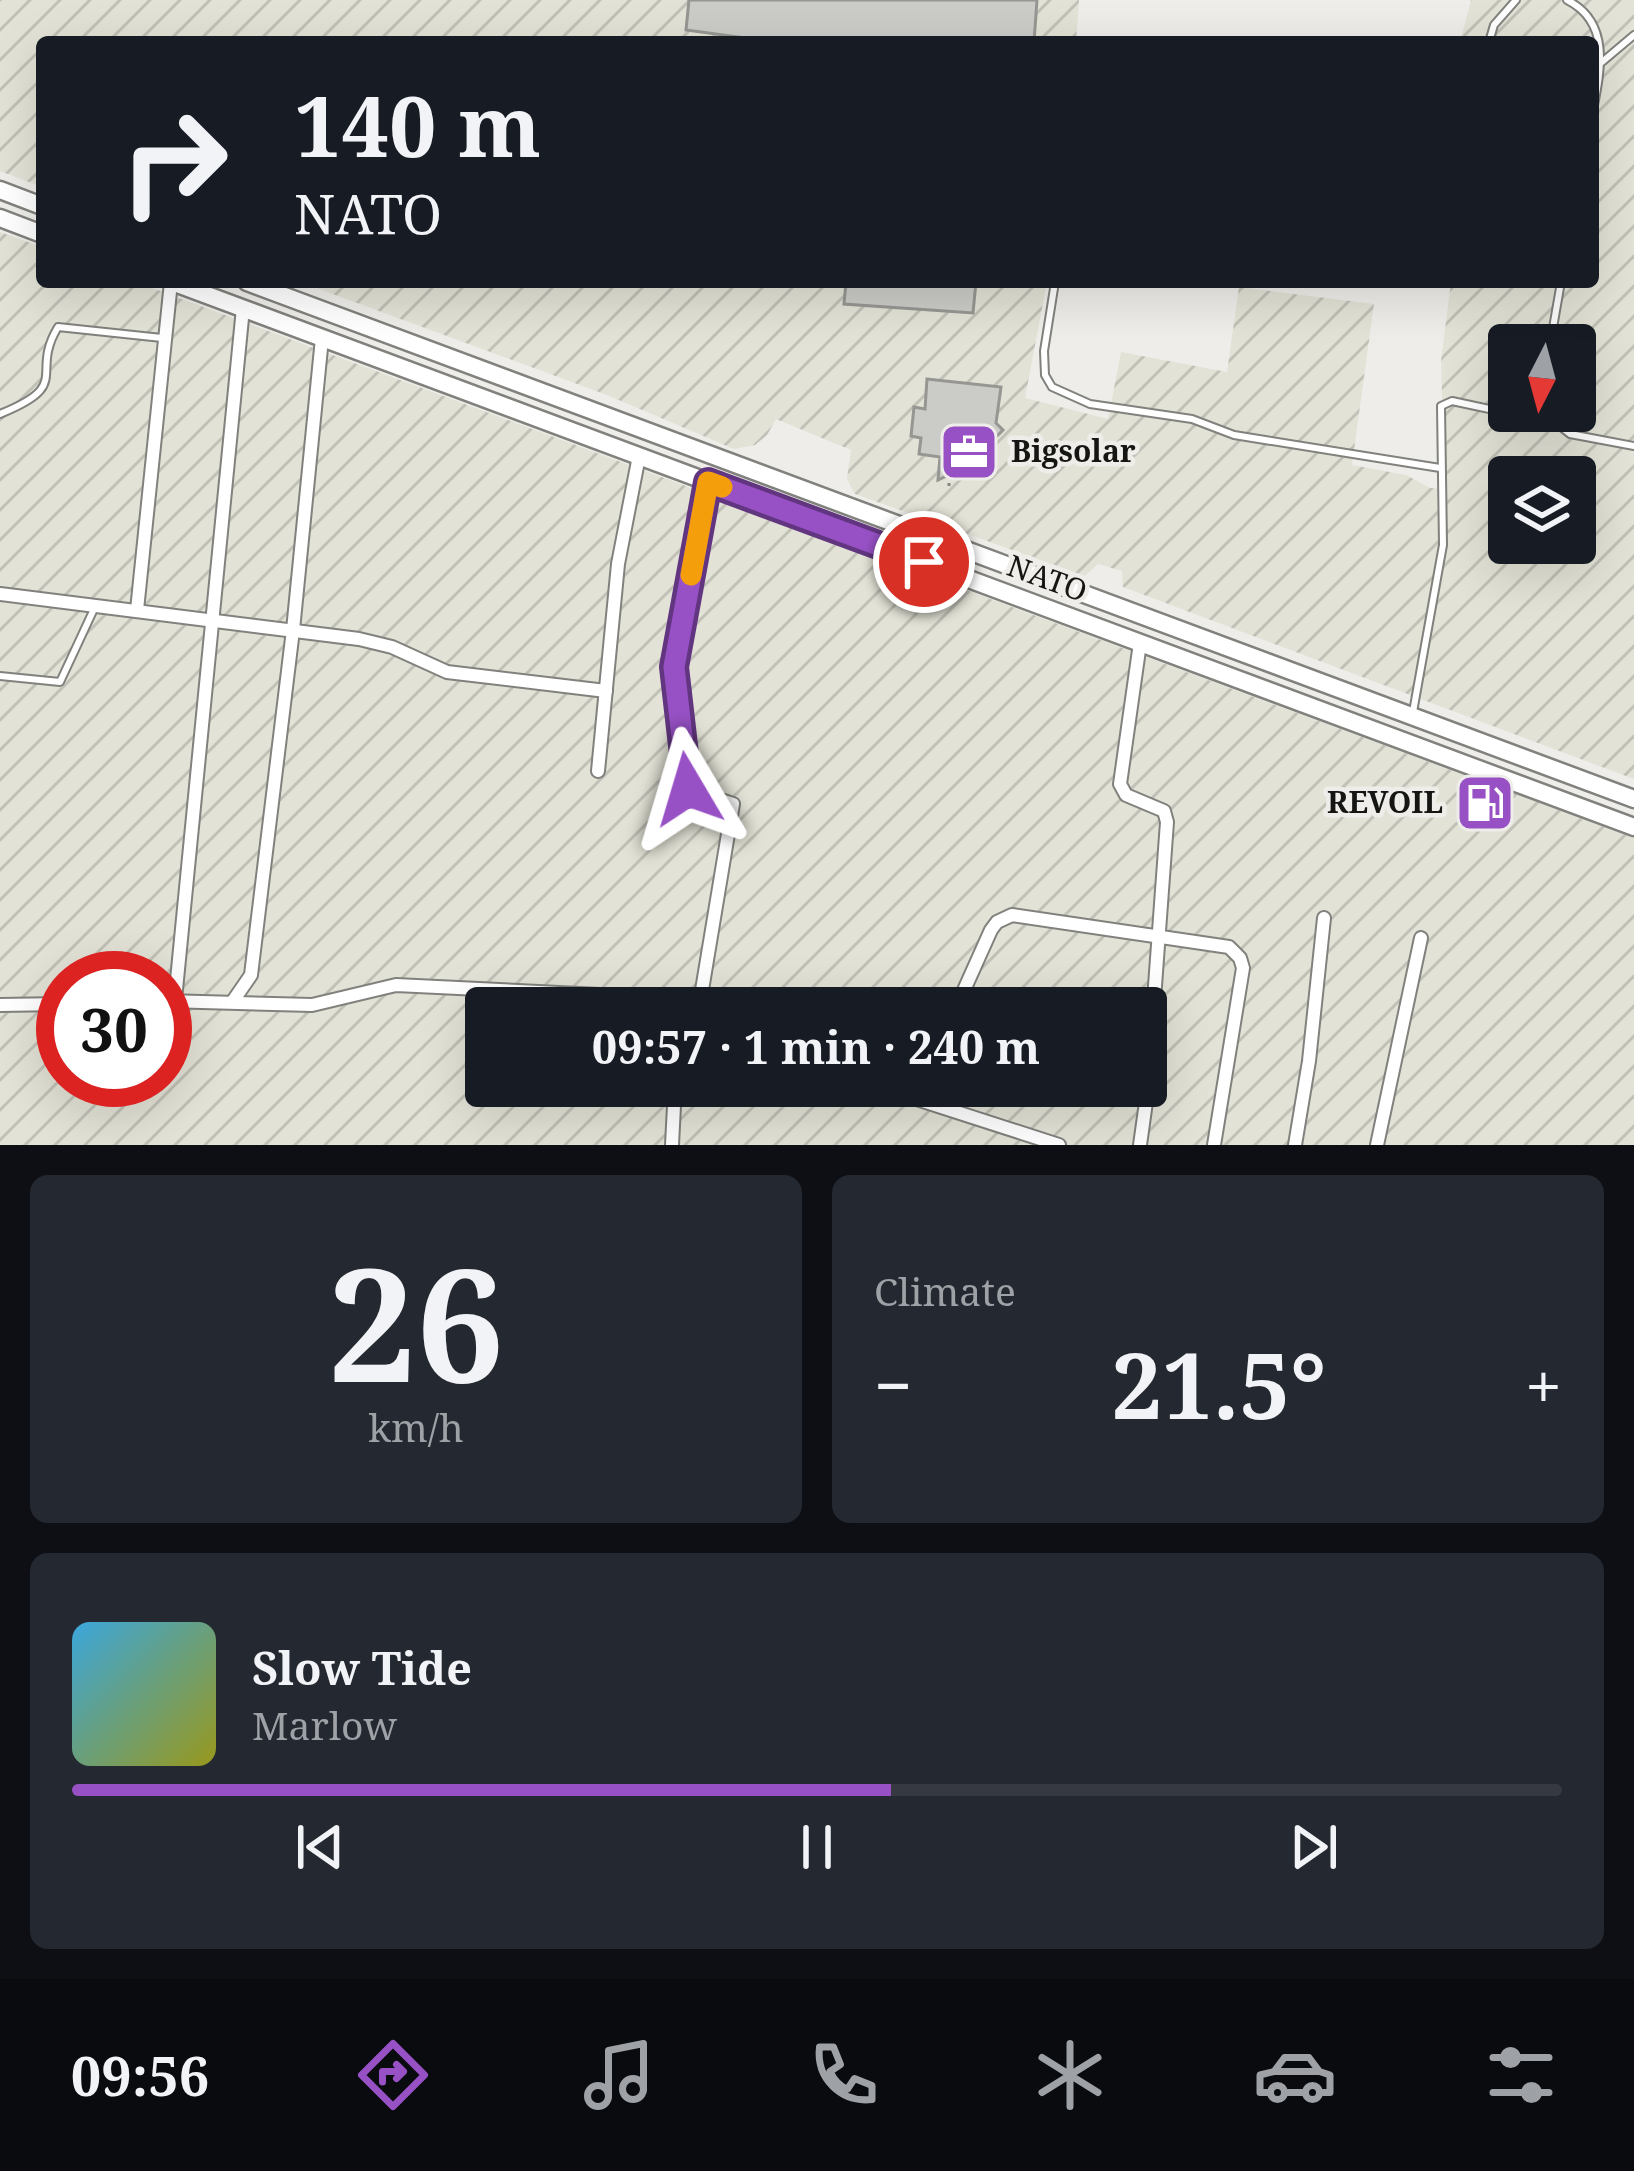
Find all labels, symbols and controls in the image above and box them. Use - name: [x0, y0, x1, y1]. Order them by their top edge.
- text: 140 m: [294, 67, 541, 182]
- icon: right: [96, 84, 252, 240]
- text: ΝΑΤΟ: [294, 176, 442, 250]
- north arrow: [1488, 324, 1596, 432]
- map controls: [1488, 324, 1596, 564]
- office icon: Bigsolar: [938, 421, 1000, 483]
- place label: Bigsolar: [1011, 430, 1136, 471]
- button: layers: [1488, 456, 1596, 564]
- pin: [873, 511, 975, 613]
- icon: arrive: [891, 529, 957, 595]
- street label: ΝΑΤΟ: [1002, 544, 1093, 611]
- position arrow: [625, 726, 751, 852]
- fuel station icon: REVOIL: [1454, 772, 1516, 834]
- place label: REVOIL: [1327, 781, 1443, 822]
- speed limit sign: 30: [36, 951, 192, 1107]
- text: 09:57 · 1 min · 240 m: [592, 1016, 1040, 1077]
- text: 26: [328, 1215, 504, 1428]
- text: Climate: [874, 1264, 1016, 1317]
- text: 21.5°: [1111, 1323, 1326, 1445]
- text: −: [874, 1339, 912, 1429]
- text: +: [1525, 1339, 1562, 1429]
- text: km/h: [368, 1400, 464, 1453]
- text: Slow Tide: [252, 1637, 472, 1698]
- text: Marlow: [252, 1698, 397, 1751]
- icon: previous: [287, 1814, 353, 1880]
- icon: pause: [784, 1814, 850, 1880]
- icon: next: [1281, 1814, 1347, 1880]
- icon: directions: [351, 2033, 435, 2117]
- icon: music: [577, 2033, 661, 2117]
- icon: phone: [802, 2033, 886, 2117]
- icon: climate: [1028, 2033, 1112, 2117]
- icon: car: [1253, 2033, 1337, 2117]
- icon: filters: [1479, 2033, 1563, 2117]
- text: 09:56: [71, 2038, 209, 2112]

